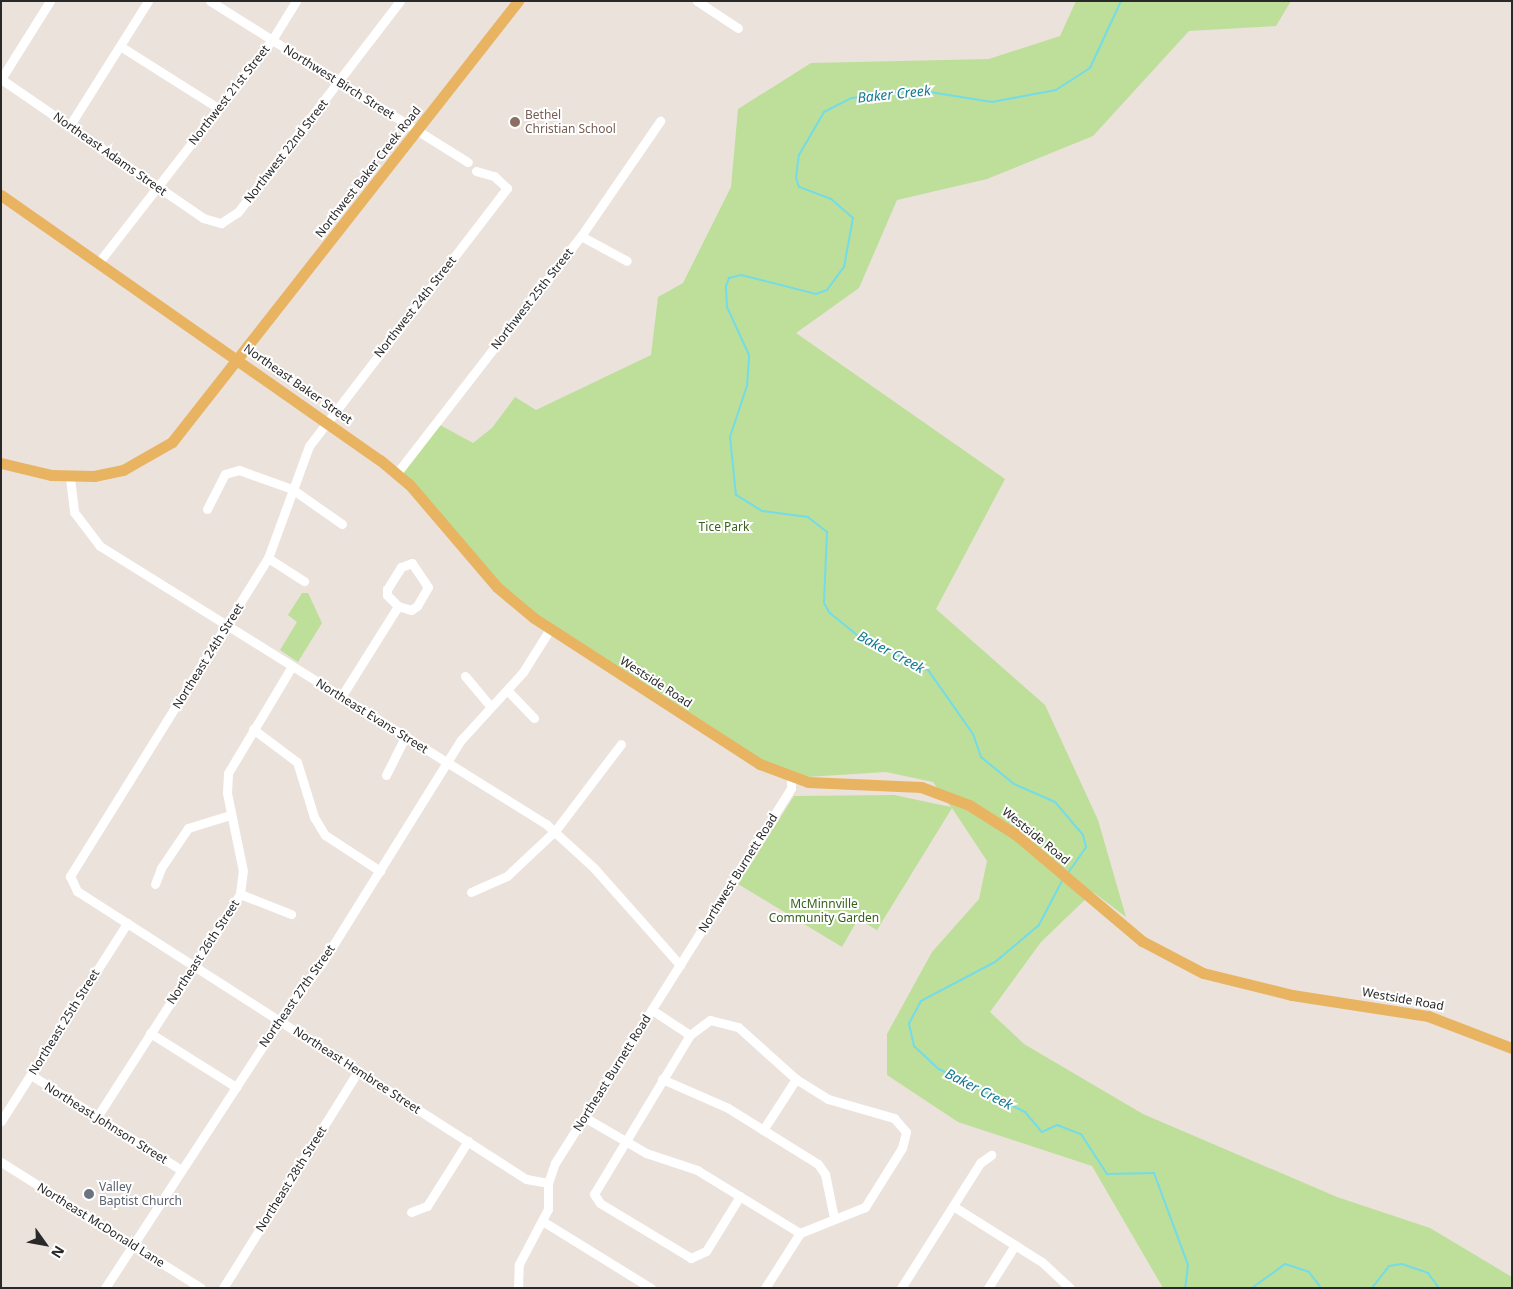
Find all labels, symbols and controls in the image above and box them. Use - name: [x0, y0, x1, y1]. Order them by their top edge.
- street label: Northwest 21st Street: [185, 42, 273, 148]
- street label: Northwest Birch Street: [281, 42, 397, 122]
- water label: Baker Creek: [857, 82, 931, 106]
- street label: Northwest 22nd Street: [241, 96, 331, 206]
- street label: Northwest Baker Creek Road: [312, 104, 424, 240]
- place label: Bethel Christian School: [525, 108, 616, 136]
- street label: Northeast Adams Street: [51, 109, 169, 199]
- marker: Bethel Christian School: [509, 116, 521, 128]
- street label: Northwest 25th Street: [488, 245, 576, 353]
- street label: Northwest 24th Street: [371, 253, 459, 361]
- street label: Northeast Baker Street: [241, 341, 355, 427]
- park label: Tice Park: [699, 520, 749, 534]
- street label: Northeast 24th Street: [170, 601, 246, 711]
- water label: Baker Creek: [855, 627, 927, 677]
- street label: Westside Road: [617, 653, 695, 711]
- street label: Northeast Evans Street: [313, 676, 431, 756]
- street label: Westside Road: [999, 804, 1073, 868]
- street label: Northwest Burnett Road: [695, 811, 781, 935]
- street label: Northeast 26th Street: [164, 897, 242, 1007]
- park label: McMinnville Community Garden: [769, 897, 879, 925]
- street label: Northeast 27th Street: [256, 942, 338, 1050]
- street label: Northeast 25th Street: [26, 967, 102, 1077]
- street label: Westside Road: [1361, 985, 1445, 1013]
- street label: Northeast Burnett Road: [570, 1012, 654, 1134]
- street label: Northeast Hembree Street: [291, 1023, 423, 1117]
- water label: Baker Creek: [942, 1065, 1016, 1113]
- street label: Northeast Johnson Street: [42, 1079, 170, 1167]
- street label: Northeast 28th Street: [253, 1124, 329, 1234]
- street label: Northeast McDonald Lane: [35, 1180, 167, 1270]
- place label: Valley Baptist Church: [99, 1180, 182, 1208]
- marker: Valley Baptist Church: [83, 1188, 95, 1200]
- north arrow: [20, 1219, 70, 1269]

